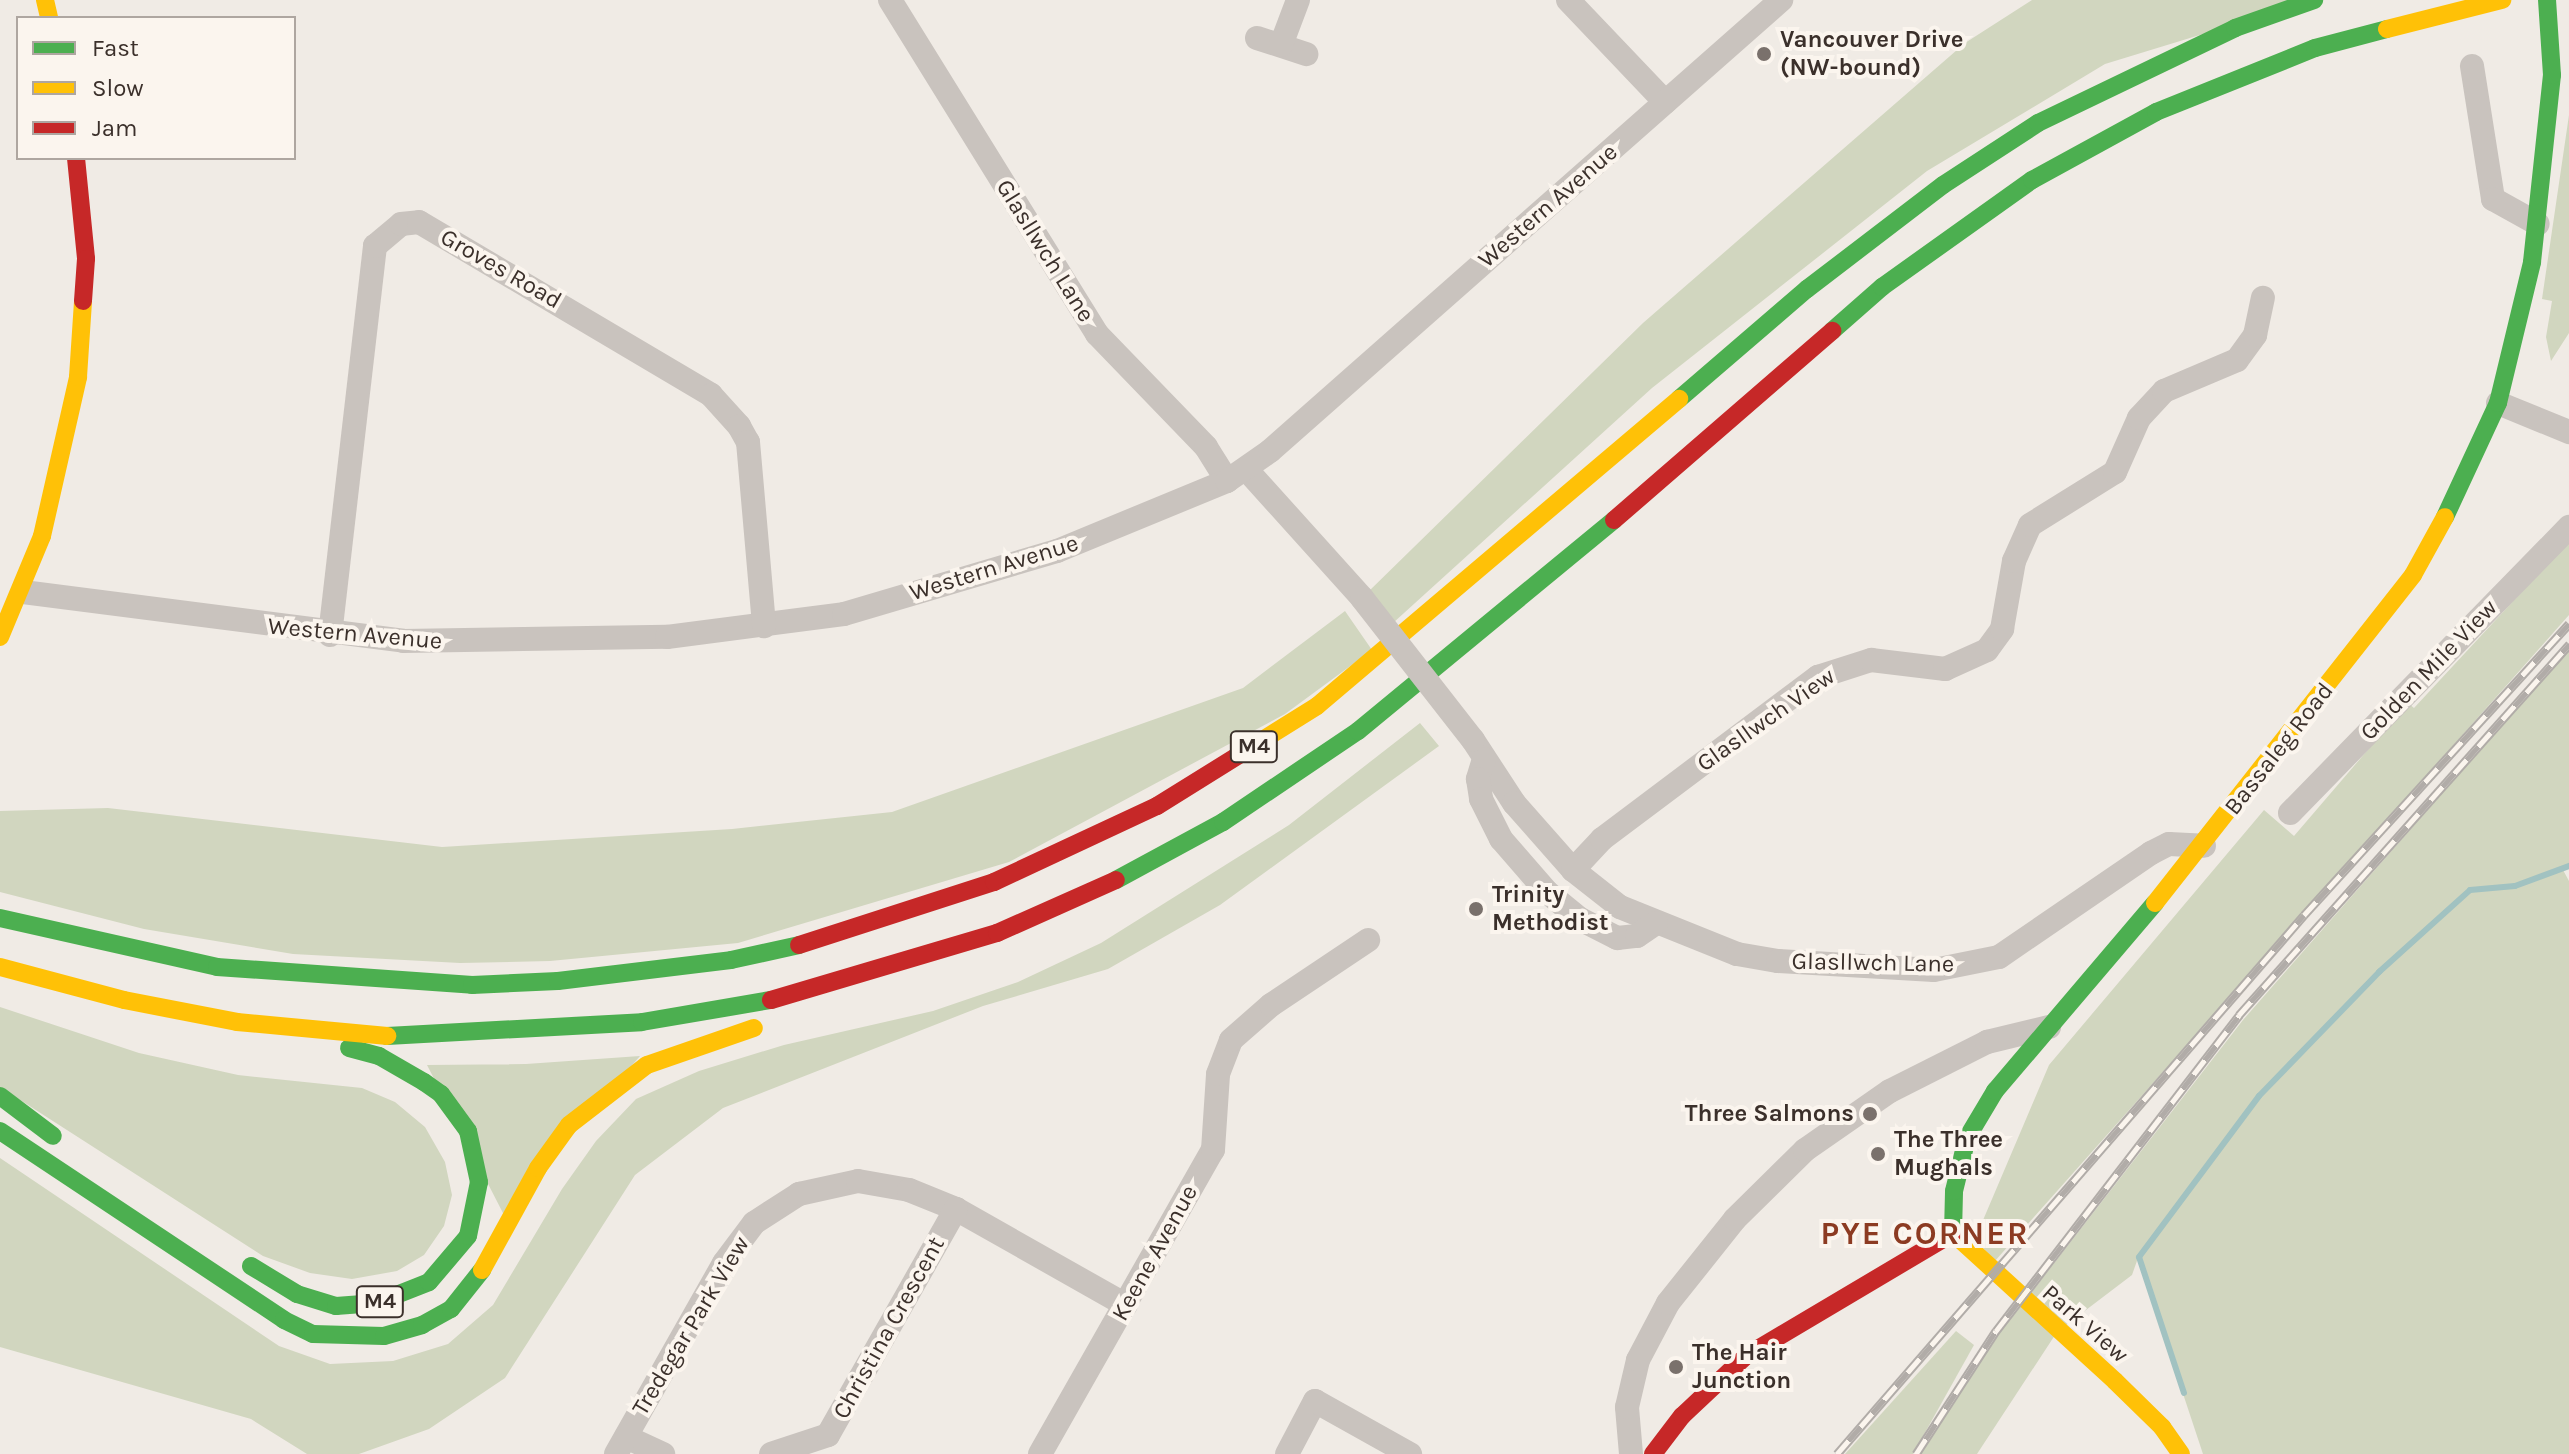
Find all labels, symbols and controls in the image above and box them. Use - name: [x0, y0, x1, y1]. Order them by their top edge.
- legend: [16, 16, 296, 160]
- place label: Vancouver Drive (NW-bound): [1780, 26, 1963, 82]
- text: Fast: [92, 34, 139, 62]
- marker: Vancouver Drive (NW-bound): [1755, 45, 1773, 63]
- text: Slow: [92, 74, 144, 102]
- text: Jam: [92, 114, 137, 142]
- street label: Western Avenue: [1473, 138, 1623, 274]
- street label: Glasllwch Lane: [990, 174, 1100, 328]
- street label: Groves Road: [435, 223, 567, 315]
- street label: Western Avenue: [906, 529, 1082, 607]
- street label: Golden Mile View: [2355, 594, 2503, 746]
- street label: Western Avenue: [267, 612, 443, 656]
- street label: Glasllwch View: [1691, 662, 1841, 778]
- street label: Bassaleg Road: [2218, 677, 2340, 821]
- road number: M4: [1228, 729, 1280, 765]
- place label: Trinity Methodist: [1492, 881, 1608, 937]
- marker: Trinity Methodist: [1467, 900, 1485, 918]
- street label: Glasllwch Lane: [1791, 947, 1955, 979]
- place label: Three Salmons: [1685, 1100, 1854, 1128]
- marker: Three Salmons: [1861, 1105, 1879, 1123]
- place label: The Three Mughals: [1894, 1126, 2003, 1182]
- marker: The Three Mughals: [1869, 1145, 1887, 1163]
- street label: Keene Avenue: [1106, 1180, 1204, 1326]
- district label: PYE CORNER: [1820, 1215, 2030, 1253]
- street label: Tredegar Park View: [626, 1231, 756, 1421]
- street label: Christina Crescent: [827, 1232, 951, 1424]
- street label: Park View: [2036, 1279, 2134, 1369]
- road number: M4: [354, 1284, 406, 1320]
- place label: The Hair Junction: [1692, 1339, 1791, 1395]
- marker: The Hair Junction: [1667, 1358, 1685, 1376]

